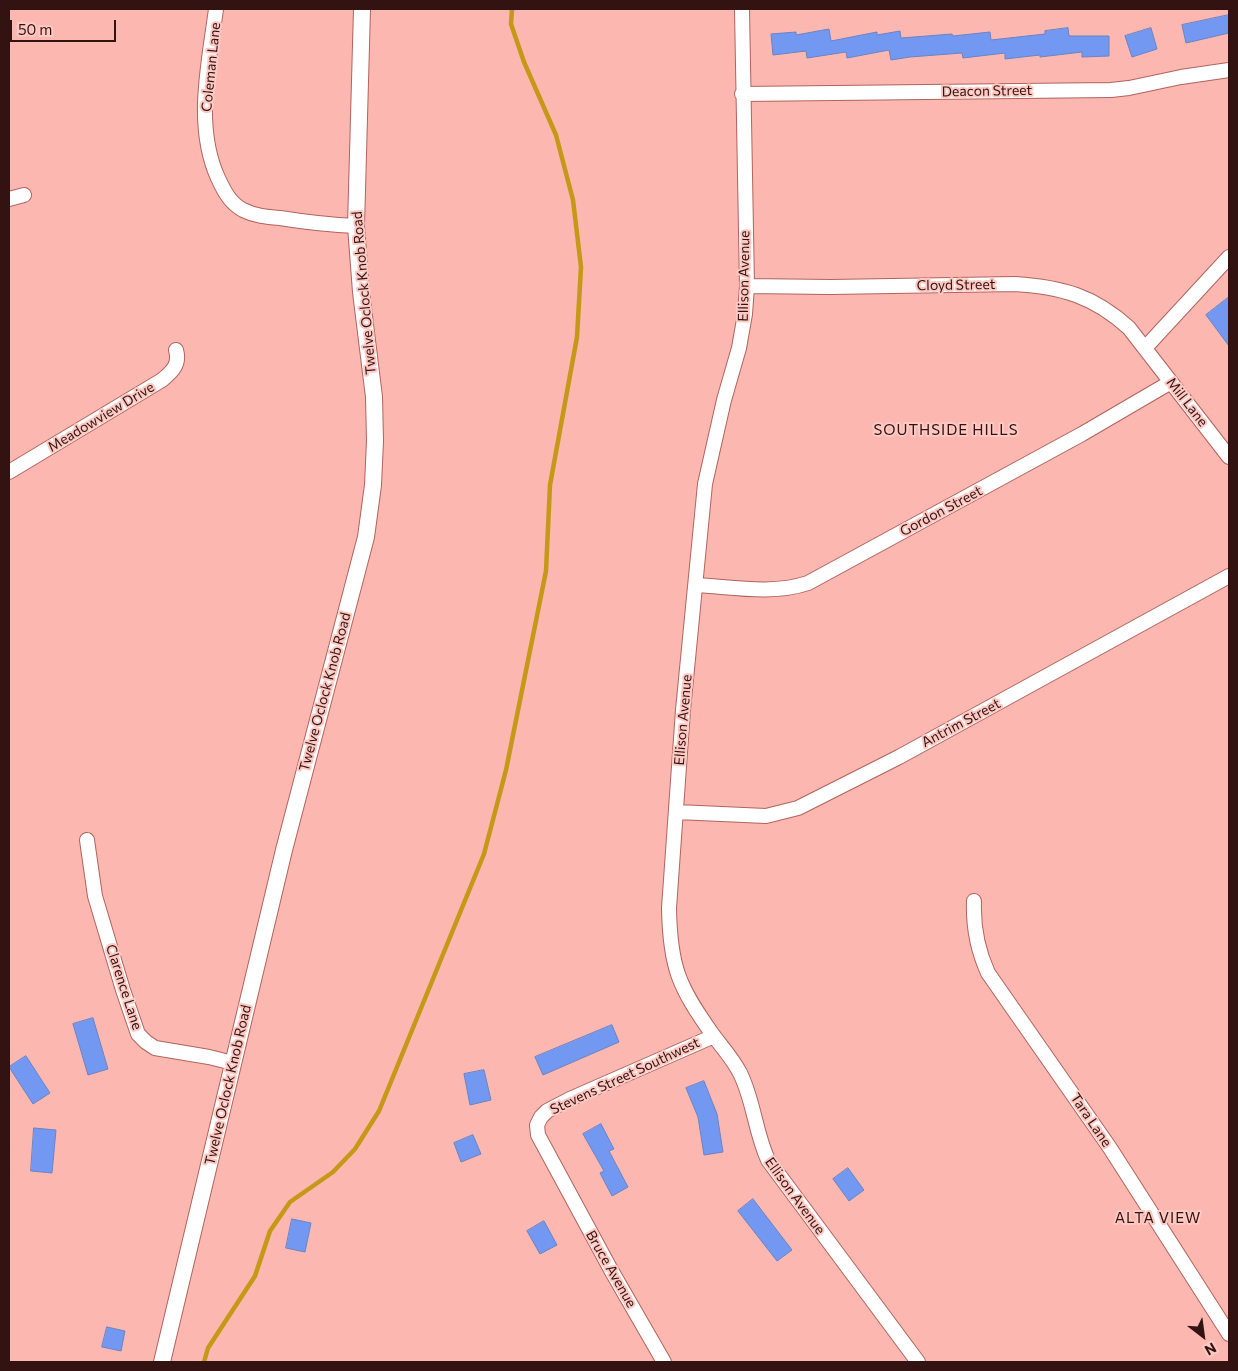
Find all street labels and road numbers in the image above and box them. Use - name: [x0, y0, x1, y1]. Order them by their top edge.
- street label: Coleman Lane: [198, 21, 224, 113]
- street label: Deacon Street: [942, 82, 1032, 100]
- street label: Twelve Oclock Knob Road: [348, 211, 380, 375]
- street label: Ellison Avenue: [735, 230, 753, 322]
- street label: Cloyd Street: [917, 276, 995, 294]
- street label: Mill Lane: [1163, 374, 1211, 430]
- street label: Meadowview Drive: [45, 379, 157, 455]
- street label: Gordon Street: [897, 482, 985, 540]
- street label: Twelve Oclock Knob Road: [296, 611, 354, 773]
- street label: Ellison Avenue: [671, 674, 695, 766]
- street label: Antrim Street: [919, 695, 1003, 751]
- street label: Clarence Lane: [102, 942, 146, 1032]
- street label: Twelve Oclock Knob Road: [201, 1003, 255, 1167]
- street label: Stevens Street Southwest: [548, 1034, 702, 1118]
- street label: Tara Lane: [1067, 1090, 1115, 1150]
- street label: Ellison Avenue: [761, 1154, 829, 1238]
- street label: Bruce Avenue: [582, 1228, 640, 1310]

